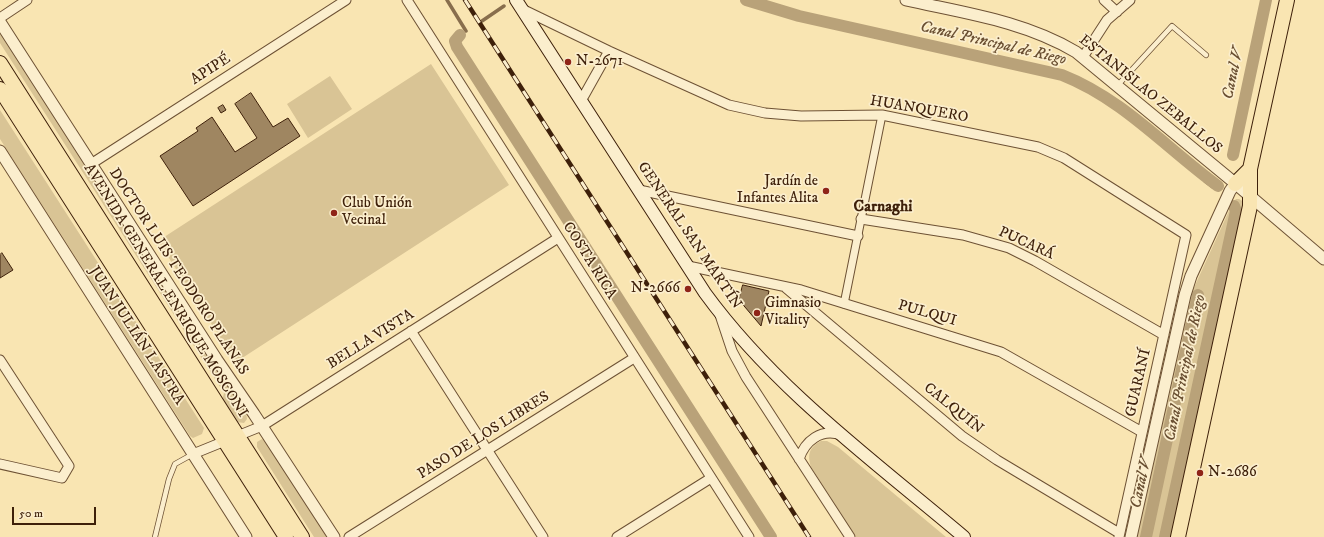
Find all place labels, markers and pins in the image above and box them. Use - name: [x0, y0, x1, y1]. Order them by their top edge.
- place label: N-2671: [576, 53, 623, 71]
- marker: N-2671: [563, 57, 573, 67]
- place label: Jardín de Infantes Alita: [737, 173, 818, 208]
- marker: Jardín de Infantes Alita: [821, 186, 831, 196]
- place label: Club Unión Vecinal: [342, 195, 412, 230]
- marker: Club Unión Vecinal: [329, 208, 339, 218]
- place label: N-2666: [631, 280, 680, 298]
- marker: N-2666: [683, 284, 693, 294]
- place label: Gimnasio Vitality: [765, 295, 821, 330]
- marker: Gimnasio Vitality: [752, 308, 762, 318]
- place label: N-2686: [1208, 464, 1257, 482]
- marker: N-2686: [1195, 468, 1205, 478]

